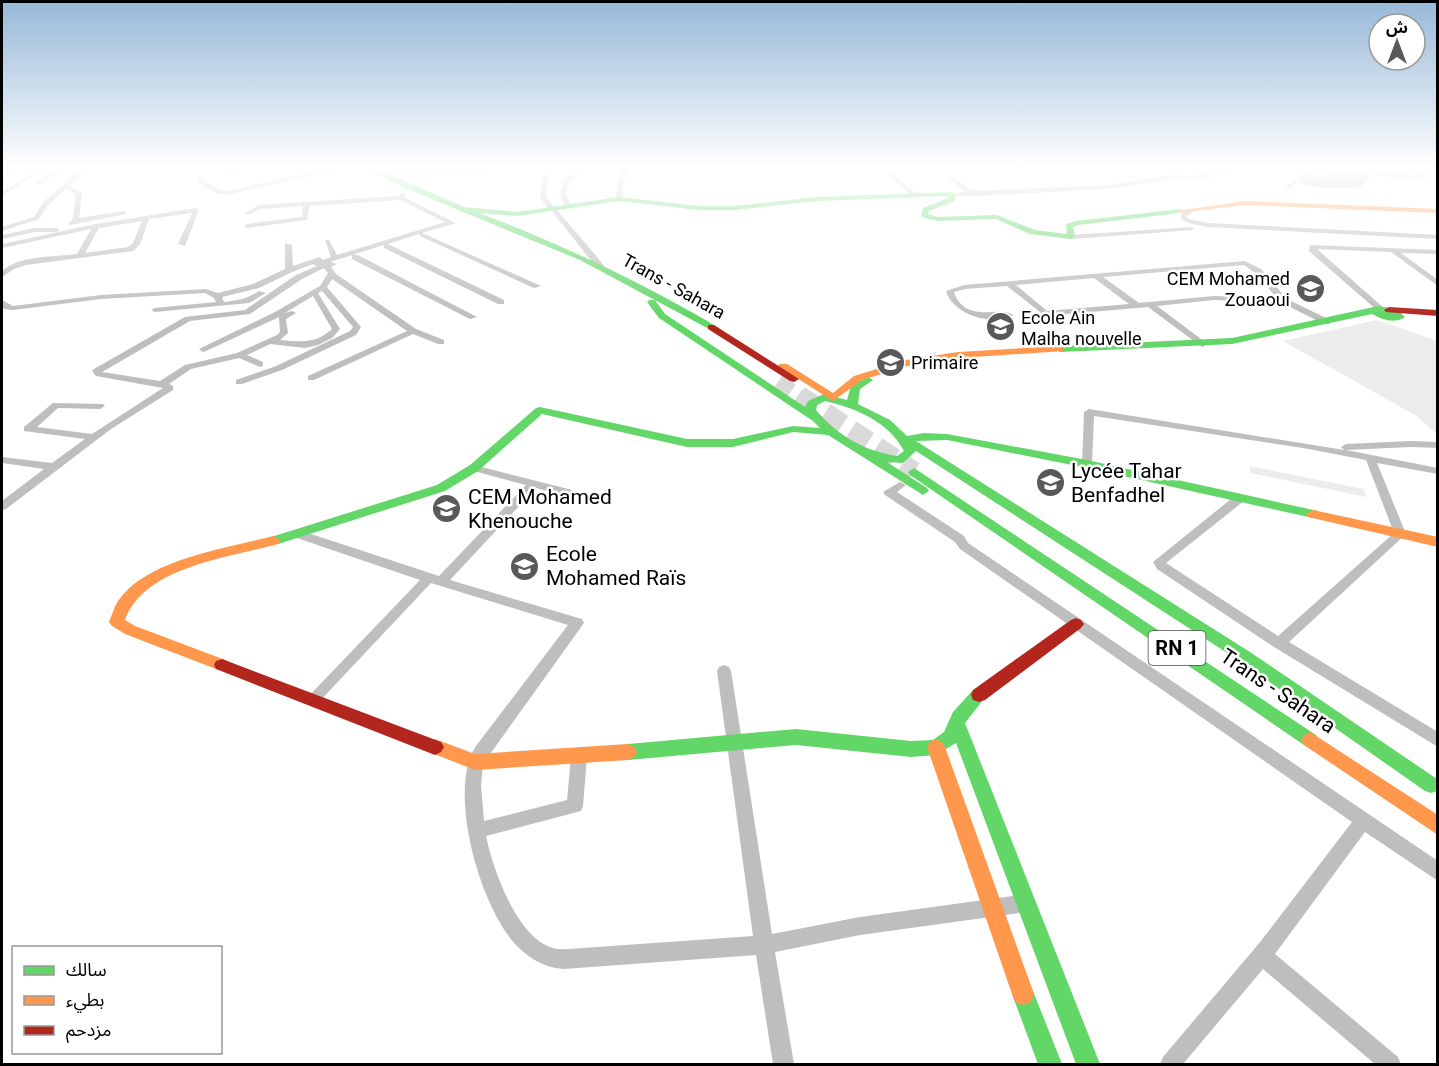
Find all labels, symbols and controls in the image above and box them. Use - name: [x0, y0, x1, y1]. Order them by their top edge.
- north arrow: [1367, 12, 1427, 72]
- text: ش: [1386, 18, 1408, 37]
- street label: Trans - Sahara: [619, 249, 729, 323]
- place label: CEM Mohamed Zouaoui: [1167, 268, 1290, 310]
- school or university icon: CEM Mohamed Zouaoui: [1295, 272, 1327, 304]
- place label: Ecole Ain Malha nouvelle: [1021, 307, 1142, 349]
- school or university icon: Ecole Ain Malha nouvelle: [984, 311, 1016, 343]
- school or university icon: Primaire: [874, 346, 906, 378]
- place label: Primaire: [911, 352, 978, 373]
- place label: Lycée Tahar Benfadhel: [1071, 459, 1182, 507]
- school or university icon: Lycée Tahar Benfadhel: [1034, 467, 1066, 499]
- place label: CEM Mohamed Khenouche: [468, 485, 612, 533]
- school or university icon: CEM Mohamed Khenouche: [431, 493, 463, 525]
- place label: Ecole Mohamed Raïs: [546, 542, 686, 590]
- school or university icon: Ecole Mohamed Raïs: [509, 550, 541, 582]
- road number: RN 1: [1148, 631, 1206, 665]
- street label: Trans - Sahara: [1216, 644, 1340, 738]
- legend: [12, 946, 222, 1054]
- text: سالك: [66, 959, 107, 980]
- text: بطيء: [66, 989, 104, 1013]
- text: مزدحم: [66, 1019, 111, 1043]

